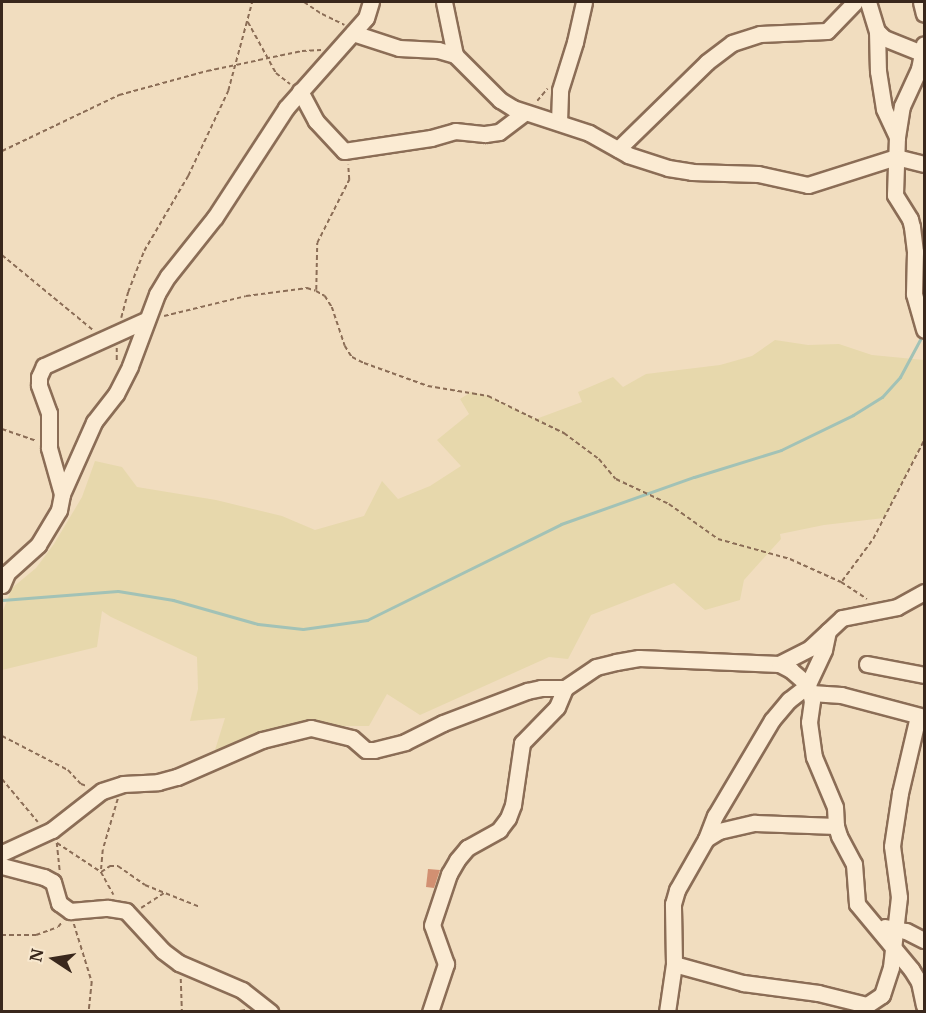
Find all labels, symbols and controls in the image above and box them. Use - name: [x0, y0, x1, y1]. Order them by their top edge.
- north arrow: [24, 929, 84, 989]
- text: N: [25, 947, 47, 964]

